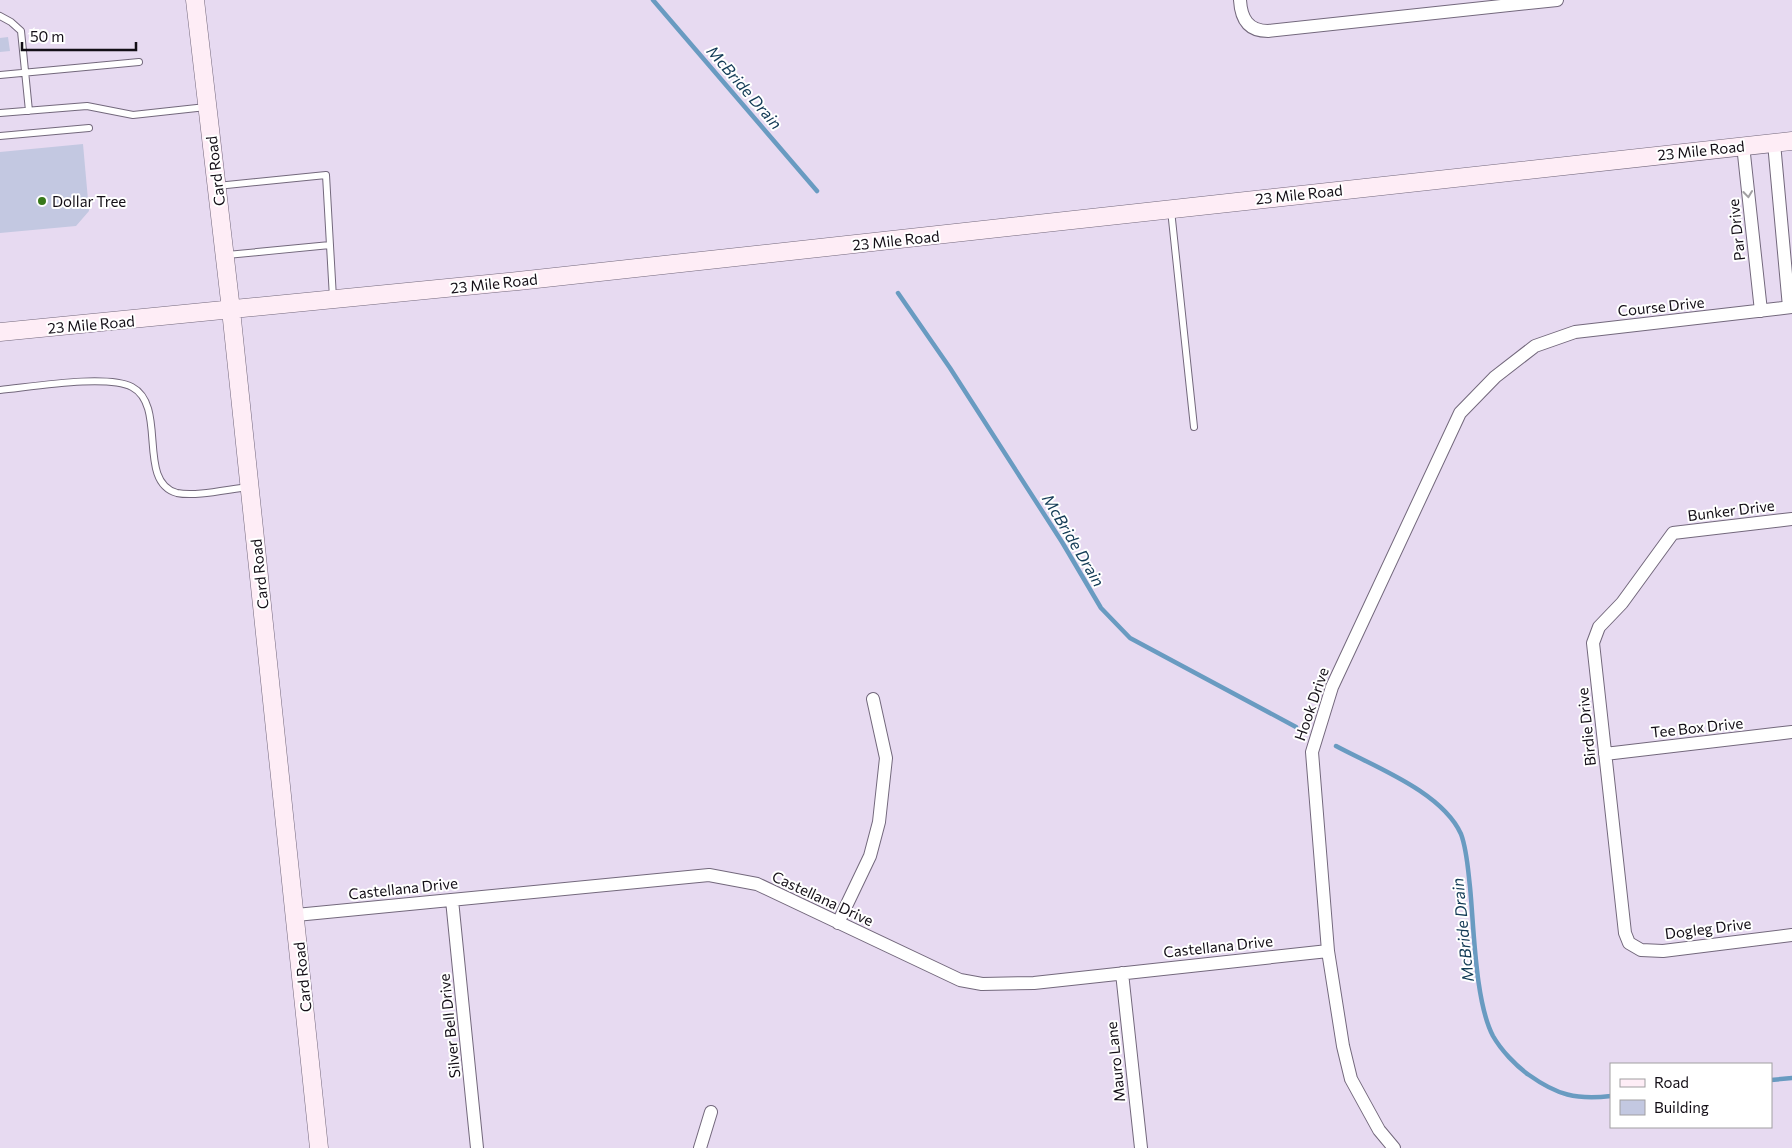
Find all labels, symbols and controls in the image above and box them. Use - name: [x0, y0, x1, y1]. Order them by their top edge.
- scale bar: [22, 20, 136, 52]
- text: 50 m: [30, 27, 64, 45]
- water label: McBride Drain: [704, 41, 786, 133]
- street label: Card Road: [202, 135, 228, 207]
- street label: 23 Mile Road: [1657, 136, 1745, 164]
- street label: 23 Mile Road: [1255, 180, 1343, 208]
- one-way arrow: [1742, 190, 1753, 198]
- place label: Dollar Tree: [52, 192, 126, 210]
- marker: Dollar Tree: [36, 195, 48, 207]
- street label: Par Drive: [1724, 198, 1748, 262]
- street label: 23 Mile Road: [852, 226, 940, 254]
- street label: 23 Mile Road: [450, 269, 538, 297]
- street label: Course Drive: [1617, 292, 1705, 320]
- street label: 23 Mile Road: [47, 311, 135, 337]
- water label: McBride Drain: [1039, 490, 1109, 590]
- street label: Bunker Drive: [1686, 496, 1776, 524]
- street label: Card Road: [246, 538, 272, 610]
- street label: Hook Drive: [1290, 665, 1332, 743]
- street label: Birdie Drive: [1573, 687, 1599, 767]
- street label: Tee Box Drive: [1650, 713, 1744, 741]
- street label: Castellana Drive: [769, 867, 877, 929]
- street label: Castellana Drive: [347, 873, 459, 903]
- water label: McBride Drain: [1447, 877, 1477, 983]
- street label: Dogleg Drive: [1664, 914, 1752, 942]
- street label: Castellana Drive: [1162, 931, 1274, 961]
- street label: Card Road: [289, 941, 315, 1013]
- street label: Silver Bell Drive: [435, 973, 463, 1079]
- street label: Mauro Lane: [1102, 1021, 1128, 1103]
- legend: [1610, 1063, 1772, 1128]
- text: Road: [1654, 1073, 1689, 1091]
- text: Building: [1654, 1098, 1709, 1116]

